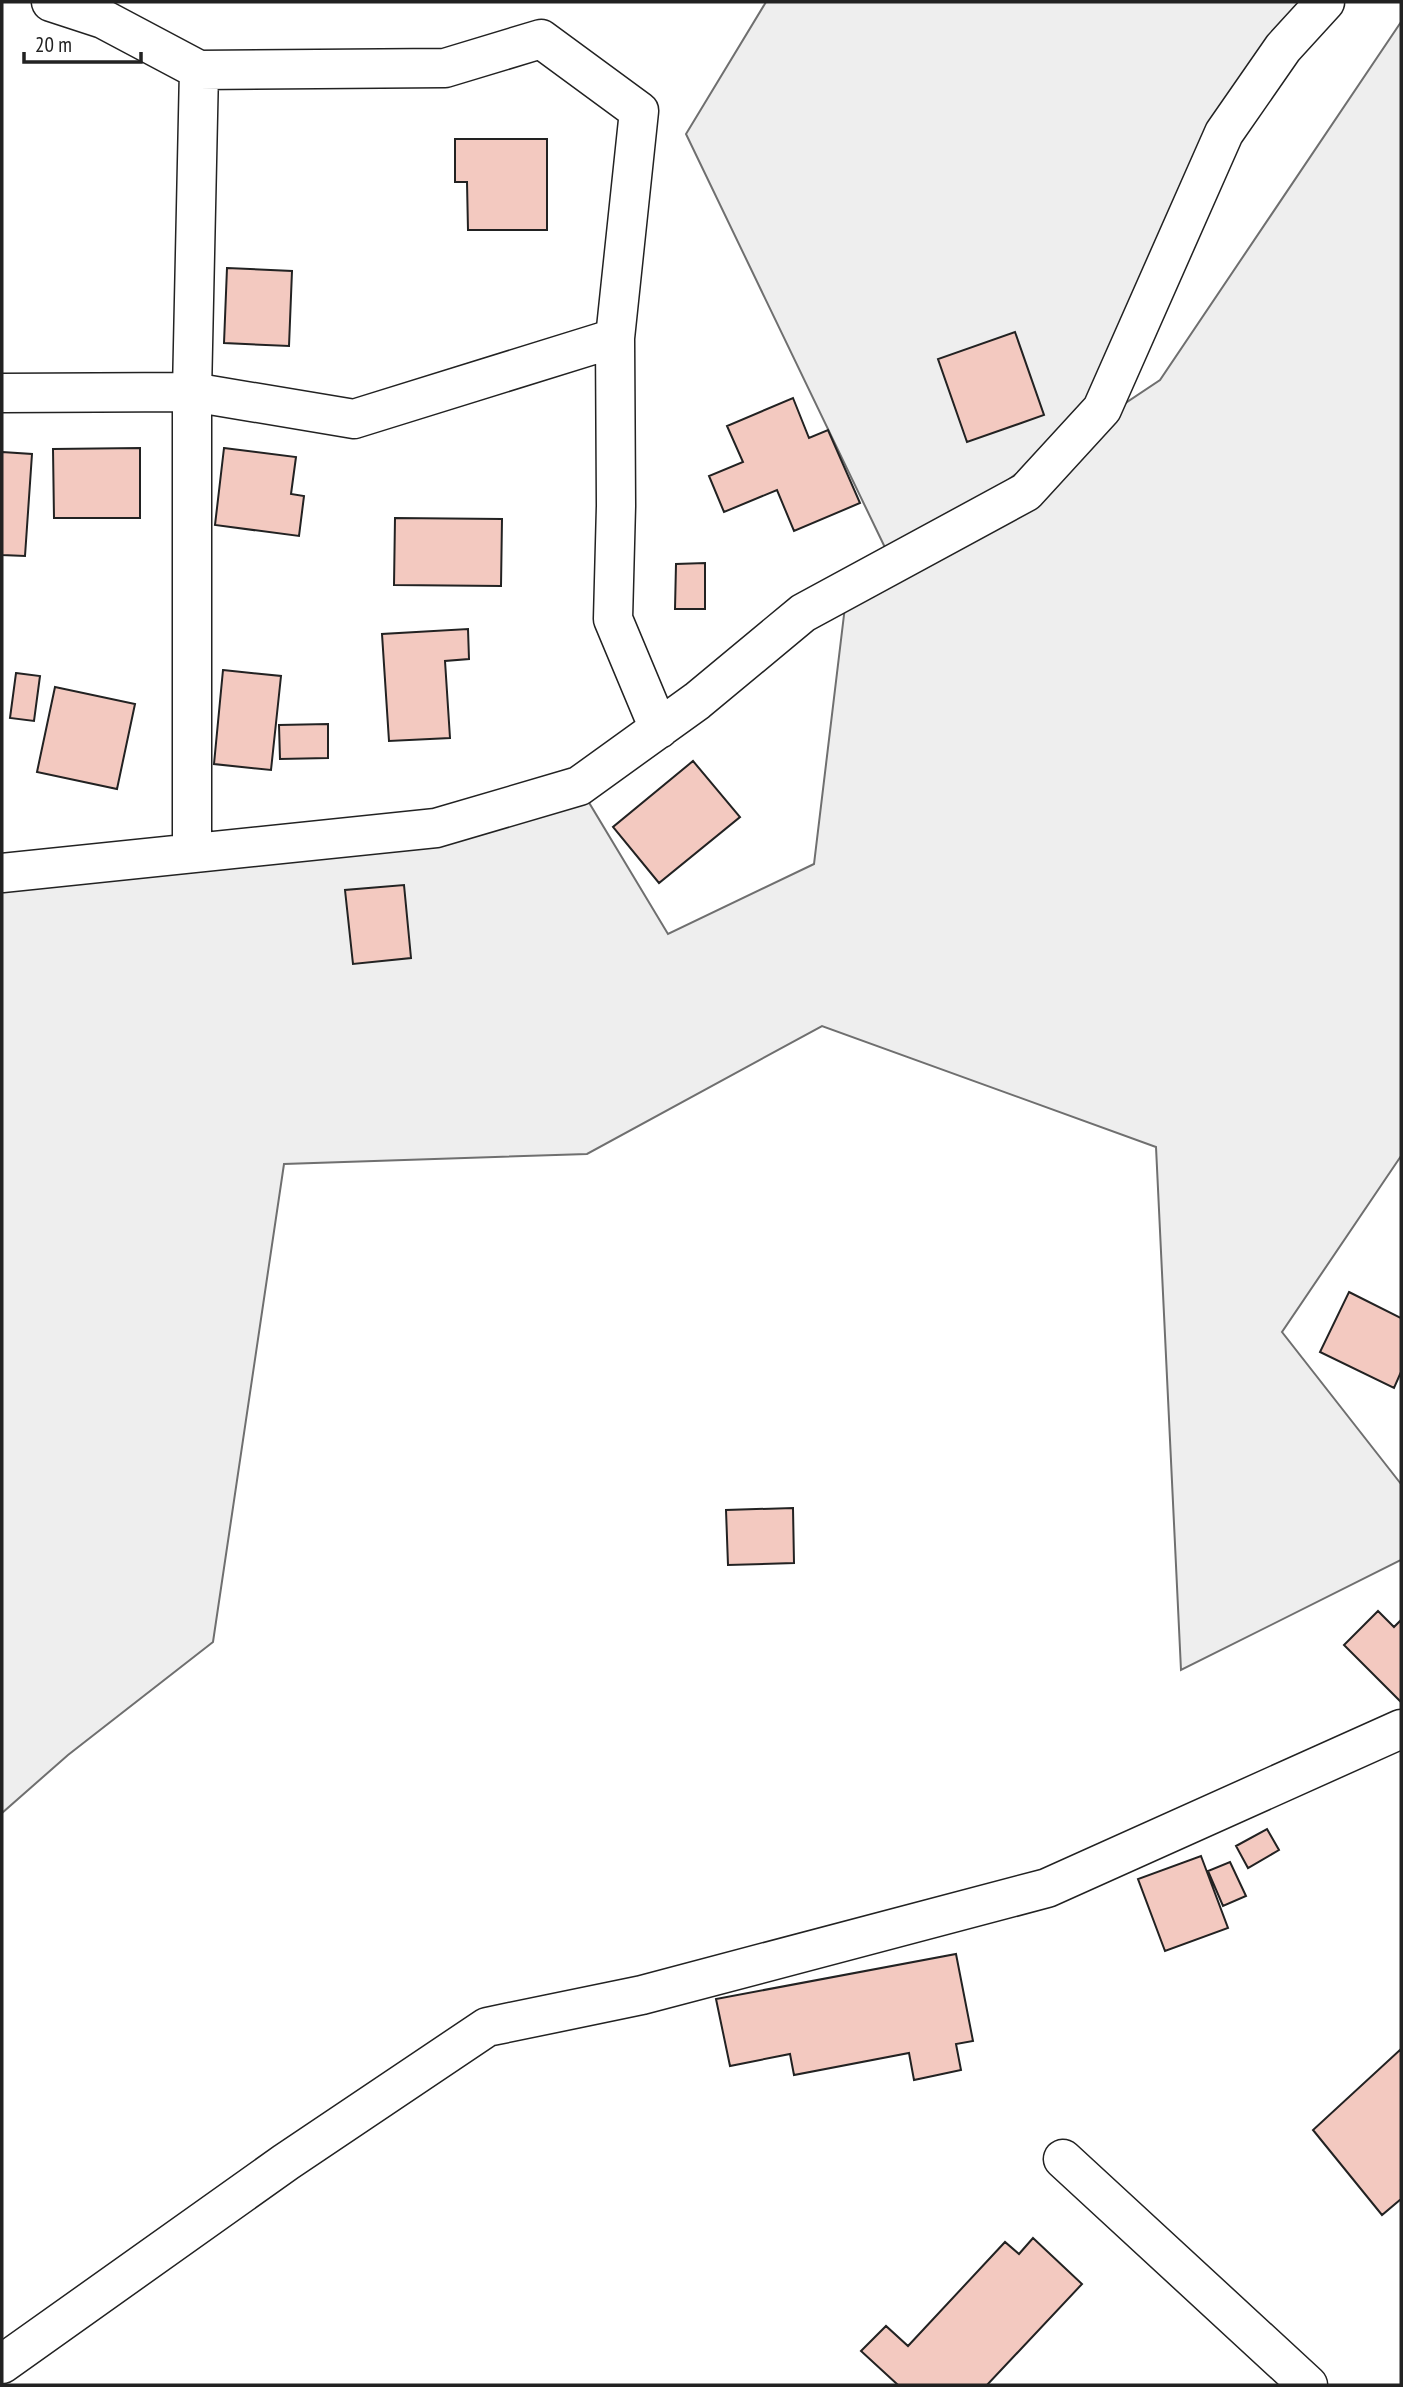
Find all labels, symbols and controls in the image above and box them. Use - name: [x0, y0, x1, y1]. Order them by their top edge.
- scale bar: [24, 21, 142, 65]
- text: 20 m: [35, 31, 72, 58]

